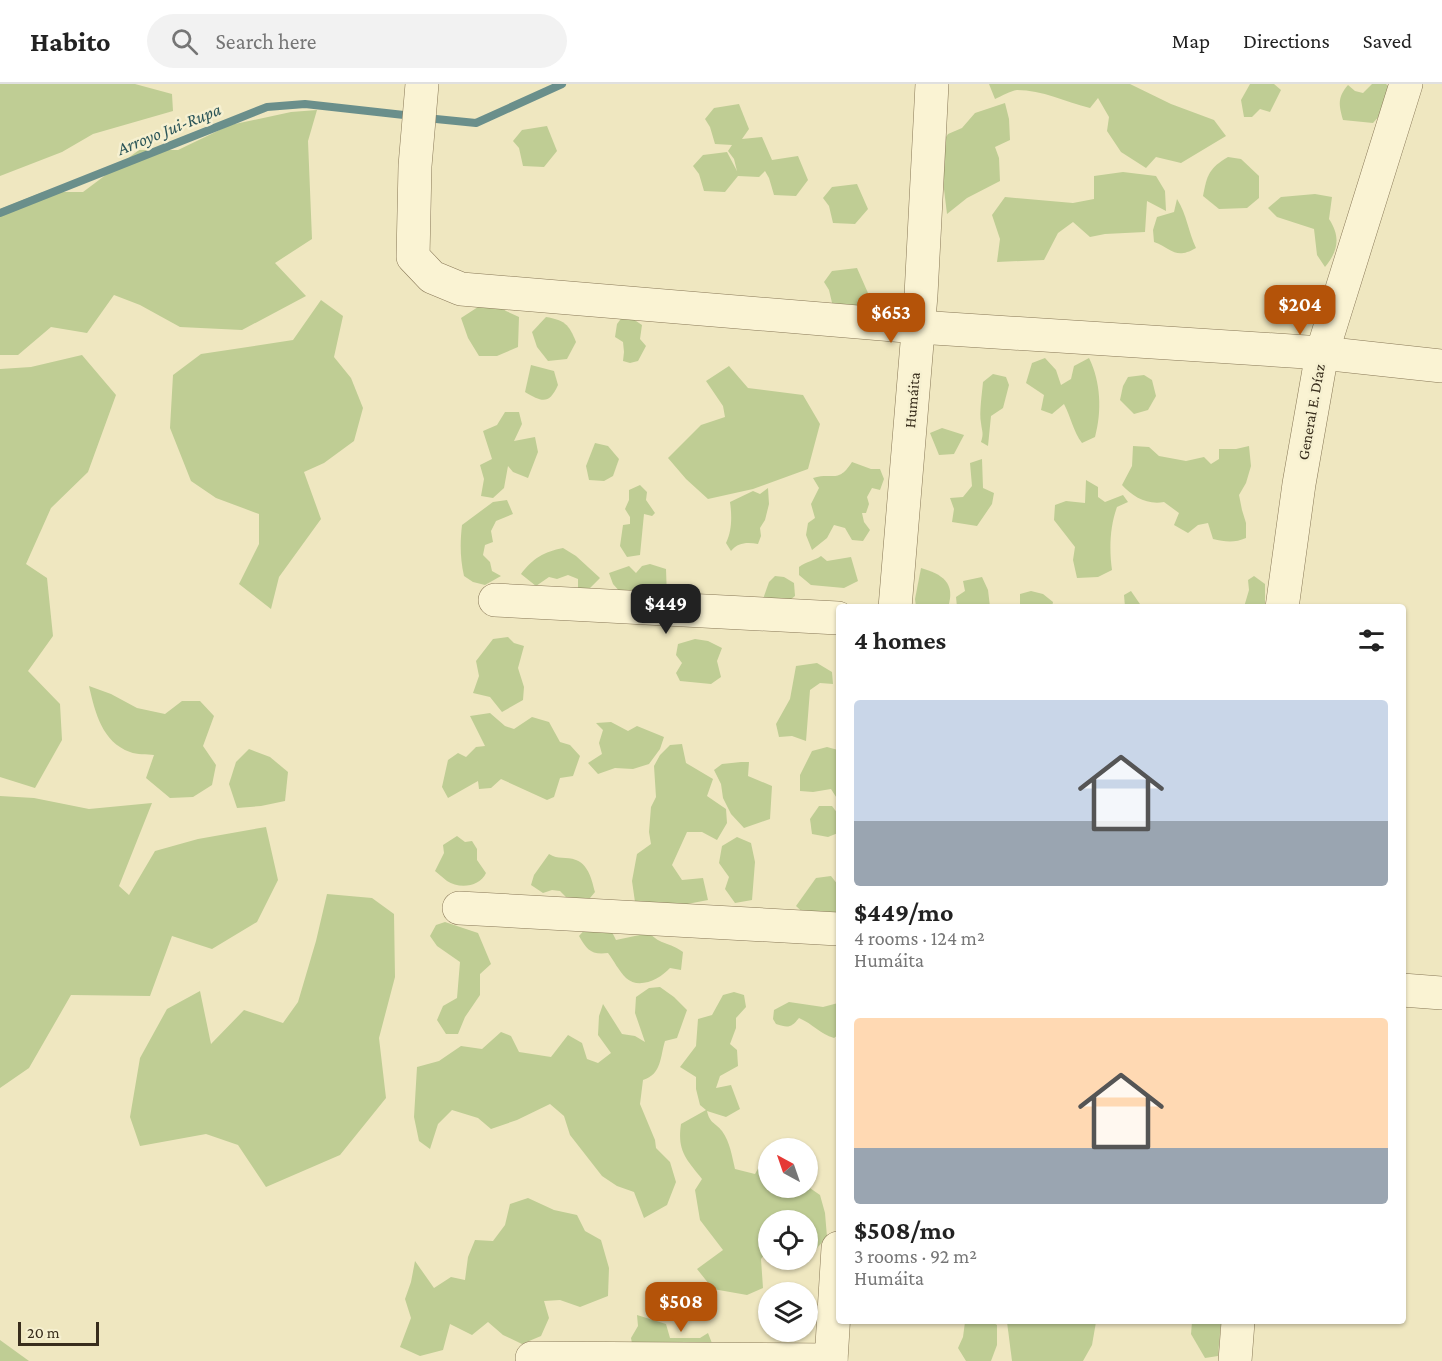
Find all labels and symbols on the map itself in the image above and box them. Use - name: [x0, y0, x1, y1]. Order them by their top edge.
- water label: Arroyo Jui-Rupa: [113, 99, 224, 159]
- pin: $204: [1264, 285, 1336, 336]
- pin: $653: [855, 293, 927, 344]
- street label: General E. Díaz: [1294, 362, 1328, 461]
- street label: Humáita: [901, 371, 923, 429]
- pin: $449: [630, 584, 702, 635]
- north arrow: [758, 1138, 818, 1198]
- pin: $508: [645, 1282, 717, 1333]
- scale bar: [18, 1319, 99, 1346]

